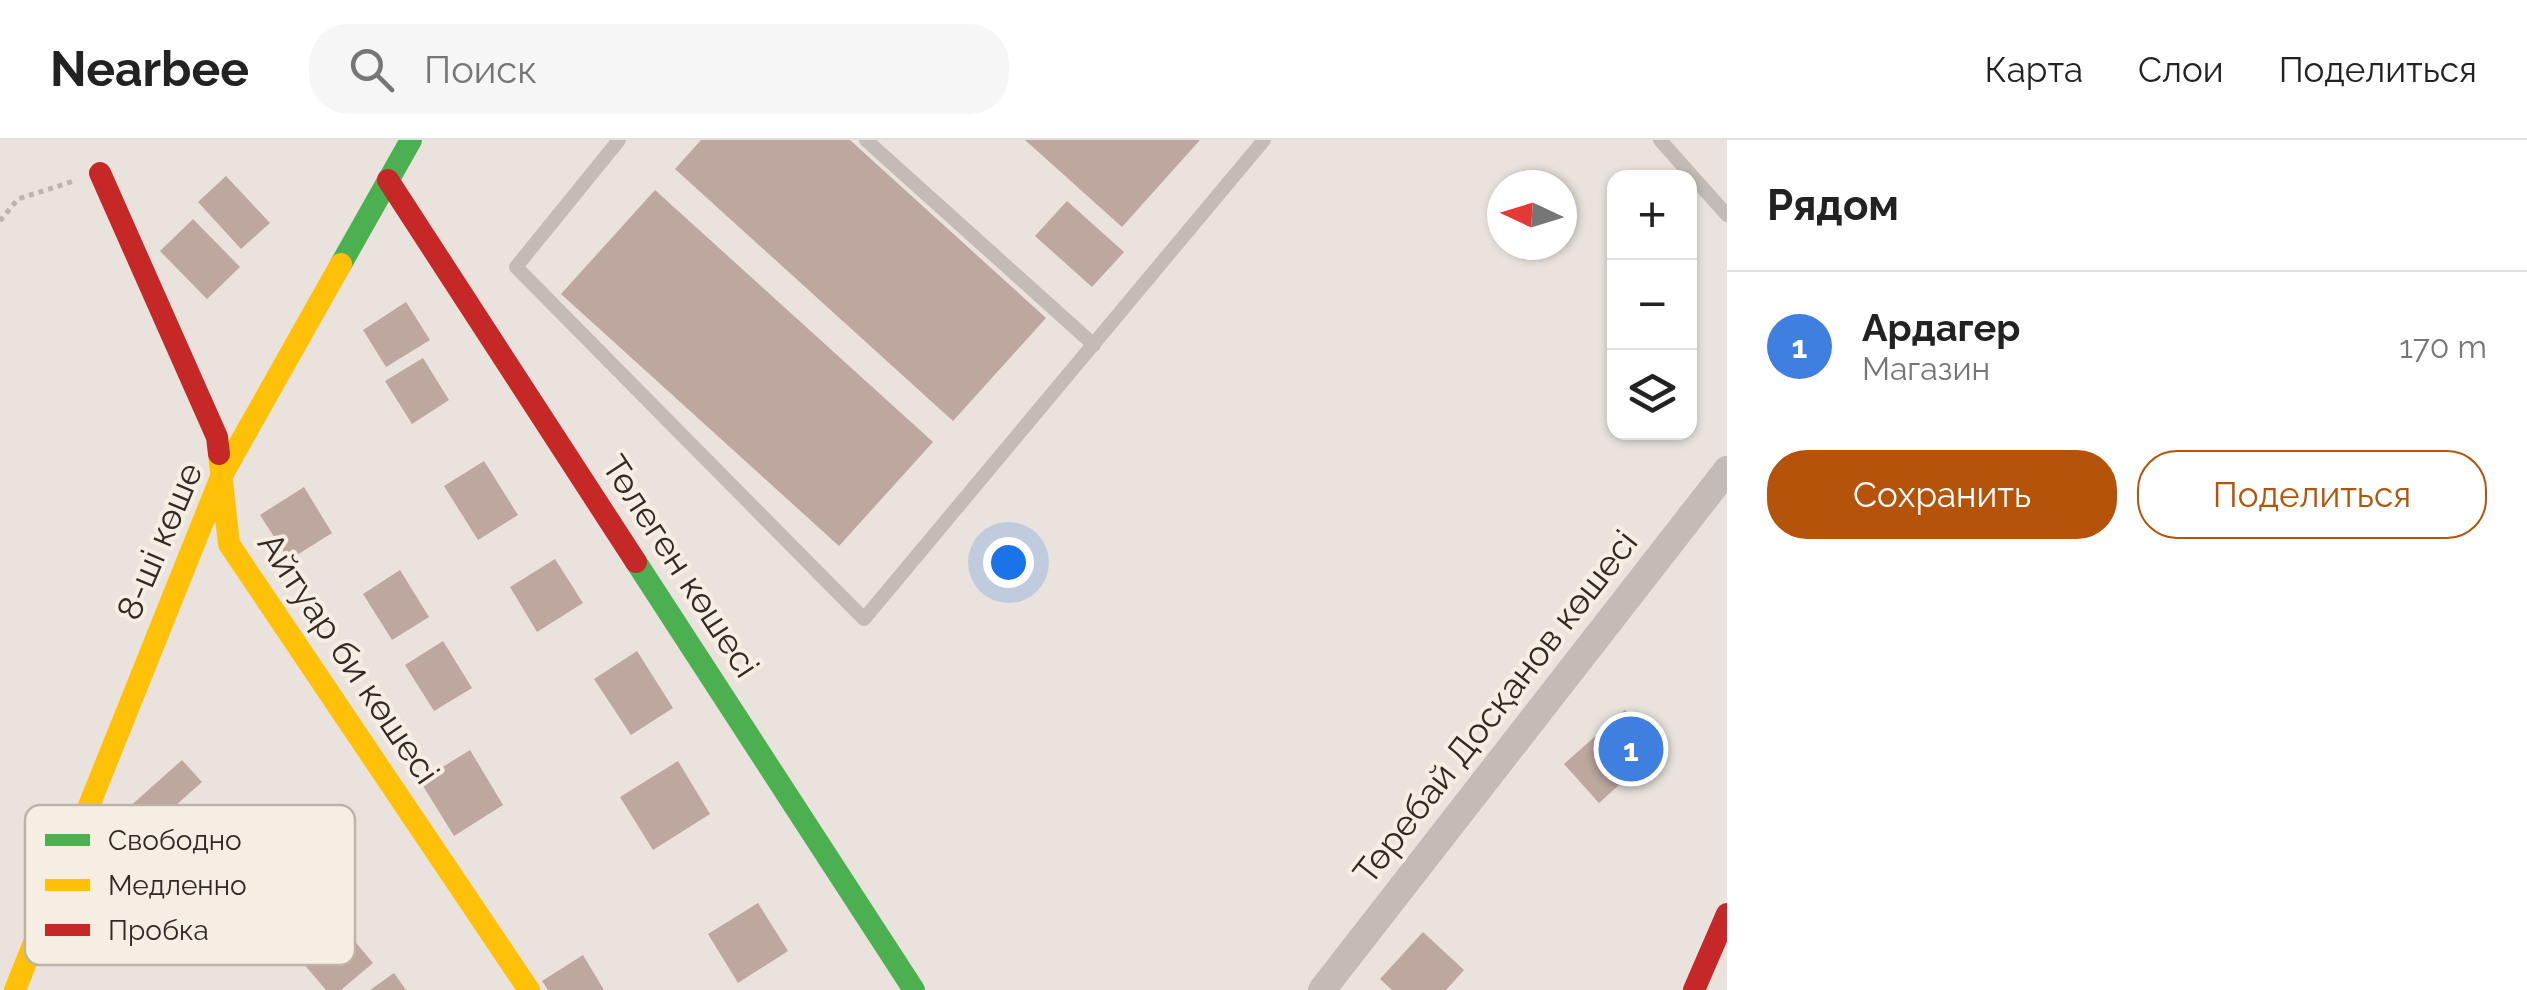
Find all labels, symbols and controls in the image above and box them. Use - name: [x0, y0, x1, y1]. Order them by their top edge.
- search box: [309, 24, 1009, 114]
- text: Nearbee: [50, 41, 249, 97]
- icon: search: [344, 42, 399, 97]
- text: Поиск: [424, 47, 537, 92]
- text: Карта: [1985, 49, 2083, 90]
- text: Слои: [2138, 49, 2224, 90]
- text: Поделиться: [2279, 49, 2477, 90]
- north arrow: [1487, 170, 1577, 260]
- map controls: [1607, 170, 1697, 440]
- button: +: [1607, 170, 1697, 260]
- text: Рядом: [1767, 181, 1899, 230]
- button: −: [1607, 260, 1697, 350]
- text: Ардагер: [1862, 305, 2020, 350]
- text: 1: [1792, 328, 1807, 365]
- text: 170 m: [2399, 328, 2487, 365]
- button: layers: [1607, 350, 1697, 440]
- text: Магазин: [1862, 350, 1990, 387]
- street label: Төлеген көшесі: [594, 447, 768, 685]
- button: Сохранить: [1767, 450, 2117, 539]
- button: Поделиться: [2137, 450, 2487, 539]
- street label: 8-шi көше: [108, 456, 210, 626]
- street label: Төребай Досқанов көшесі: [1344, 522, 1646, 892]
- street label: Айтуар би көшесі: [250, 525, 448, 791]
- your location: [983, 537, 1034, 588]
- pin: 1: [1598, 712, 1664, 786]
- legend: [25, 805, 355, 965]
- text: Свободно: [108, 824, 242, 857]
- text: Медленно: [108, 869, 247, 902]
- text: Пробка: [108, 914, 209, 947]

